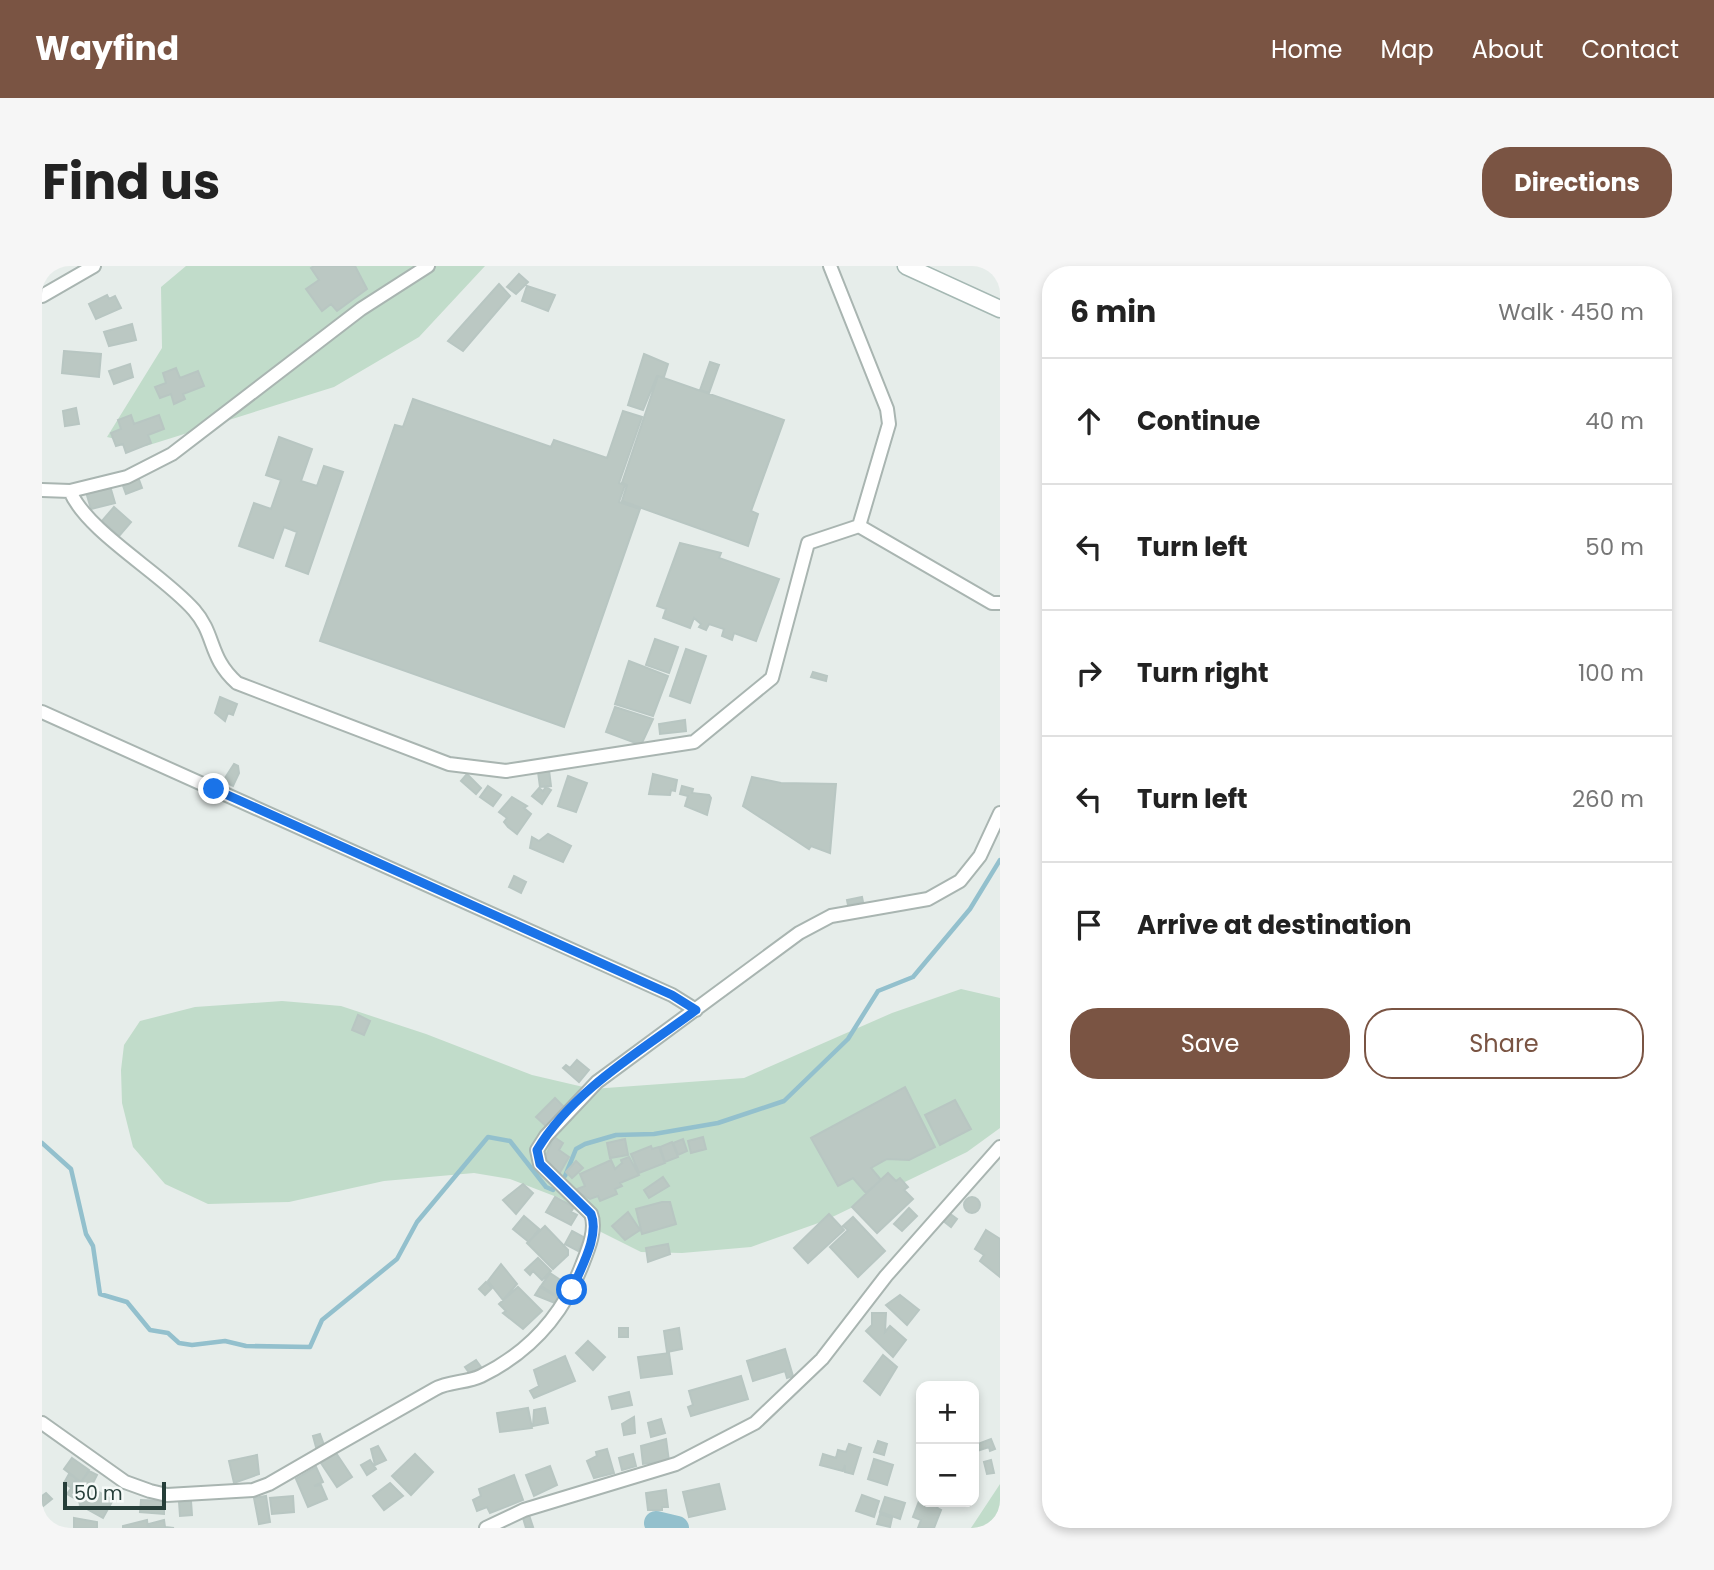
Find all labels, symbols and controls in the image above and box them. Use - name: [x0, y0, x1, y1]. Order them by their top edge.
- text: Wayfind: [35, 25, 179, 72]
- text: Home: [1271, 33, 1343, 66]
- text: Map: [1381, 33, 1434, 66]
- text: About: [1472, 33, 1543, 66]
- text: Contact: [1581, 33, 1679, 66]
- button: Directions: [1482, 147, 1672, 218]
- text: Find us: [42, 148, 220, 216]
- text: 6 min: [1070, 290, 1156, 333]
- text: Walk · 450 m: [1498, 296, 1644, 328]
- icon: ahead: [1070, 402, 1108, 440]
- text: Continue: [1137, 403, 1260, 439]
- text: 40 m: [1585, 405, 1644, 437]
- icon: left: [1070, 528, 1108, 566]
- text: Turn left: [1137, 529, 1248, 565]
- text: 50 m: [1585, 531, 1644, 563]
- icon: right: [1070, 654, 1108, 692]
- text: Turn right: [1137, 655, 1269, 691]
- text: 100 m: [1578, 657, 1644, 689]
- route end: [198, 773, 229, 804]
- icon: left: [1070, 780, 1108, 818]
- text: Turn left: [1137, 781, 1248, 817]
- text: 260 m: [1572, 783, 1644, 815]
- icon: arrive: [1070, 906, 1108, 944]
- text: Arrive at destination: [1137, 907, 1412, 943]
- button: Save: [1070, 1008, 1350, 1079]
- button: Share: [1364, 1008, 1644, 1079]
- route start: [556, 1274, 587, 1305]
- map controls: [916, 1381, 979, 1507]
- button: +: [916, 1381, 979, 1444]
- button: −: [916, 1444, 979, 1507]
- scale bar: [63, 1479, 166, 1511]
- text: 50 m: [74, 1480, 123, 1507]

